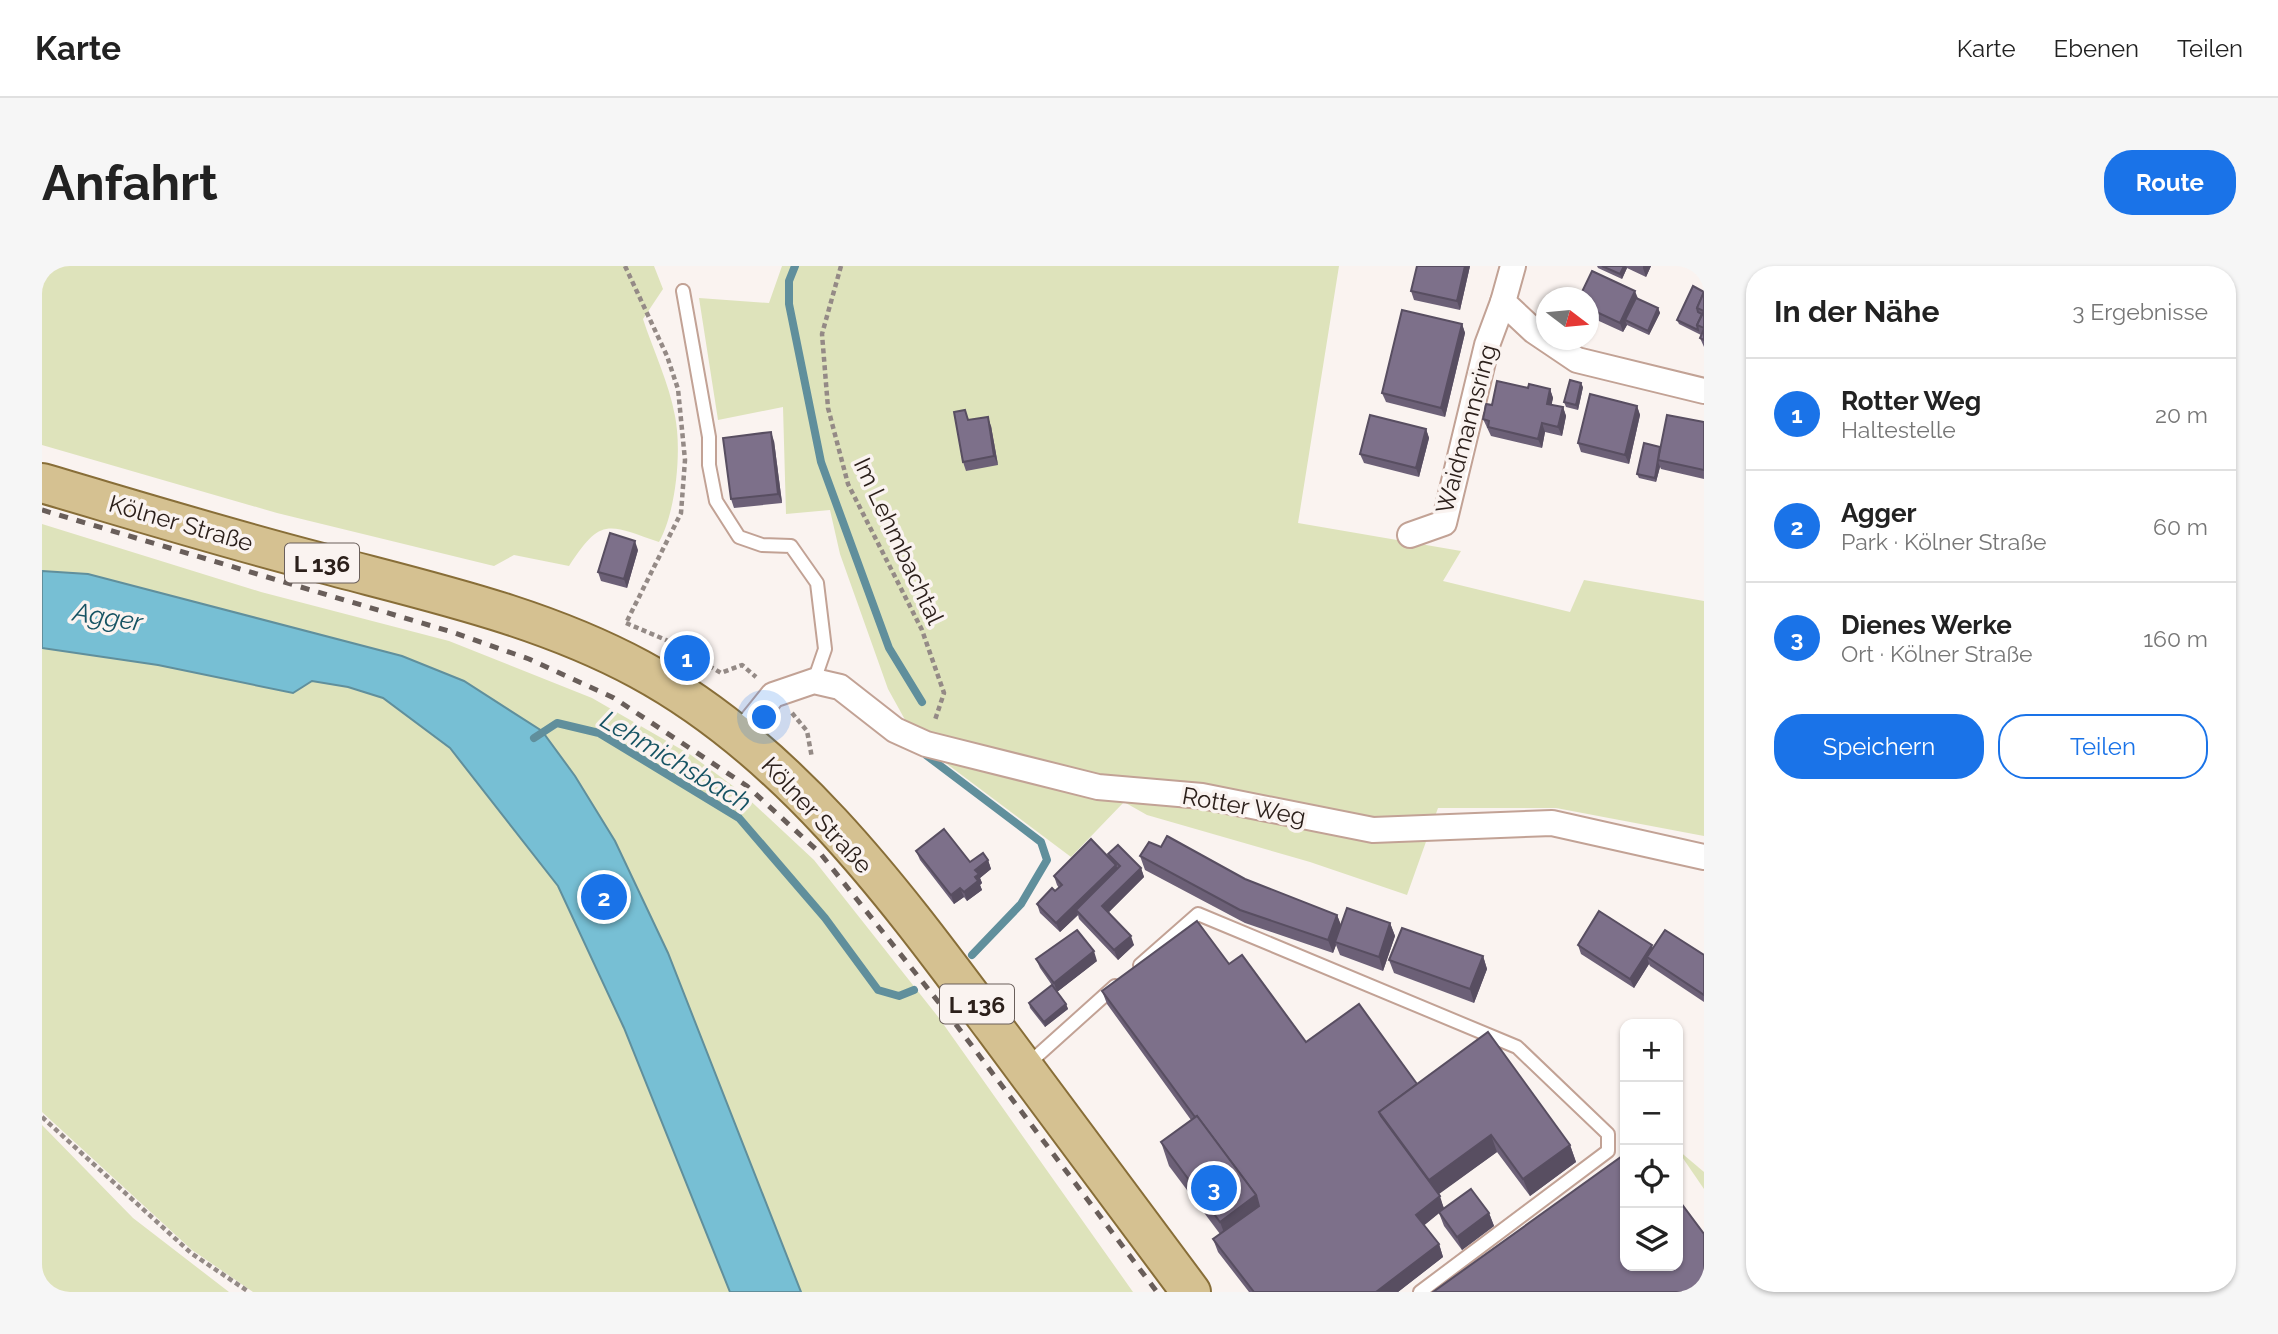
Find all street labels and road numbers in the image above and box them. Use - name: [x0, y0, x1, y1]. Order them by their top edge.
- street label: Waidmannsring: [1429, 341, 1503, 517]
- street label: Im Lehmbachtal: [848, 453, 950, 629]
- street label: Kölner Straße: [106, 489, 256, 557]
- road number: L 136: [285, 544, 359, 582]
- street label: Kölner Straße: [756, 751, 878, 879]
- street label: Rotter Weg: [1180, 781, 1308, 831]
- road number: L 136: [940, 984, 1014, 1024]

